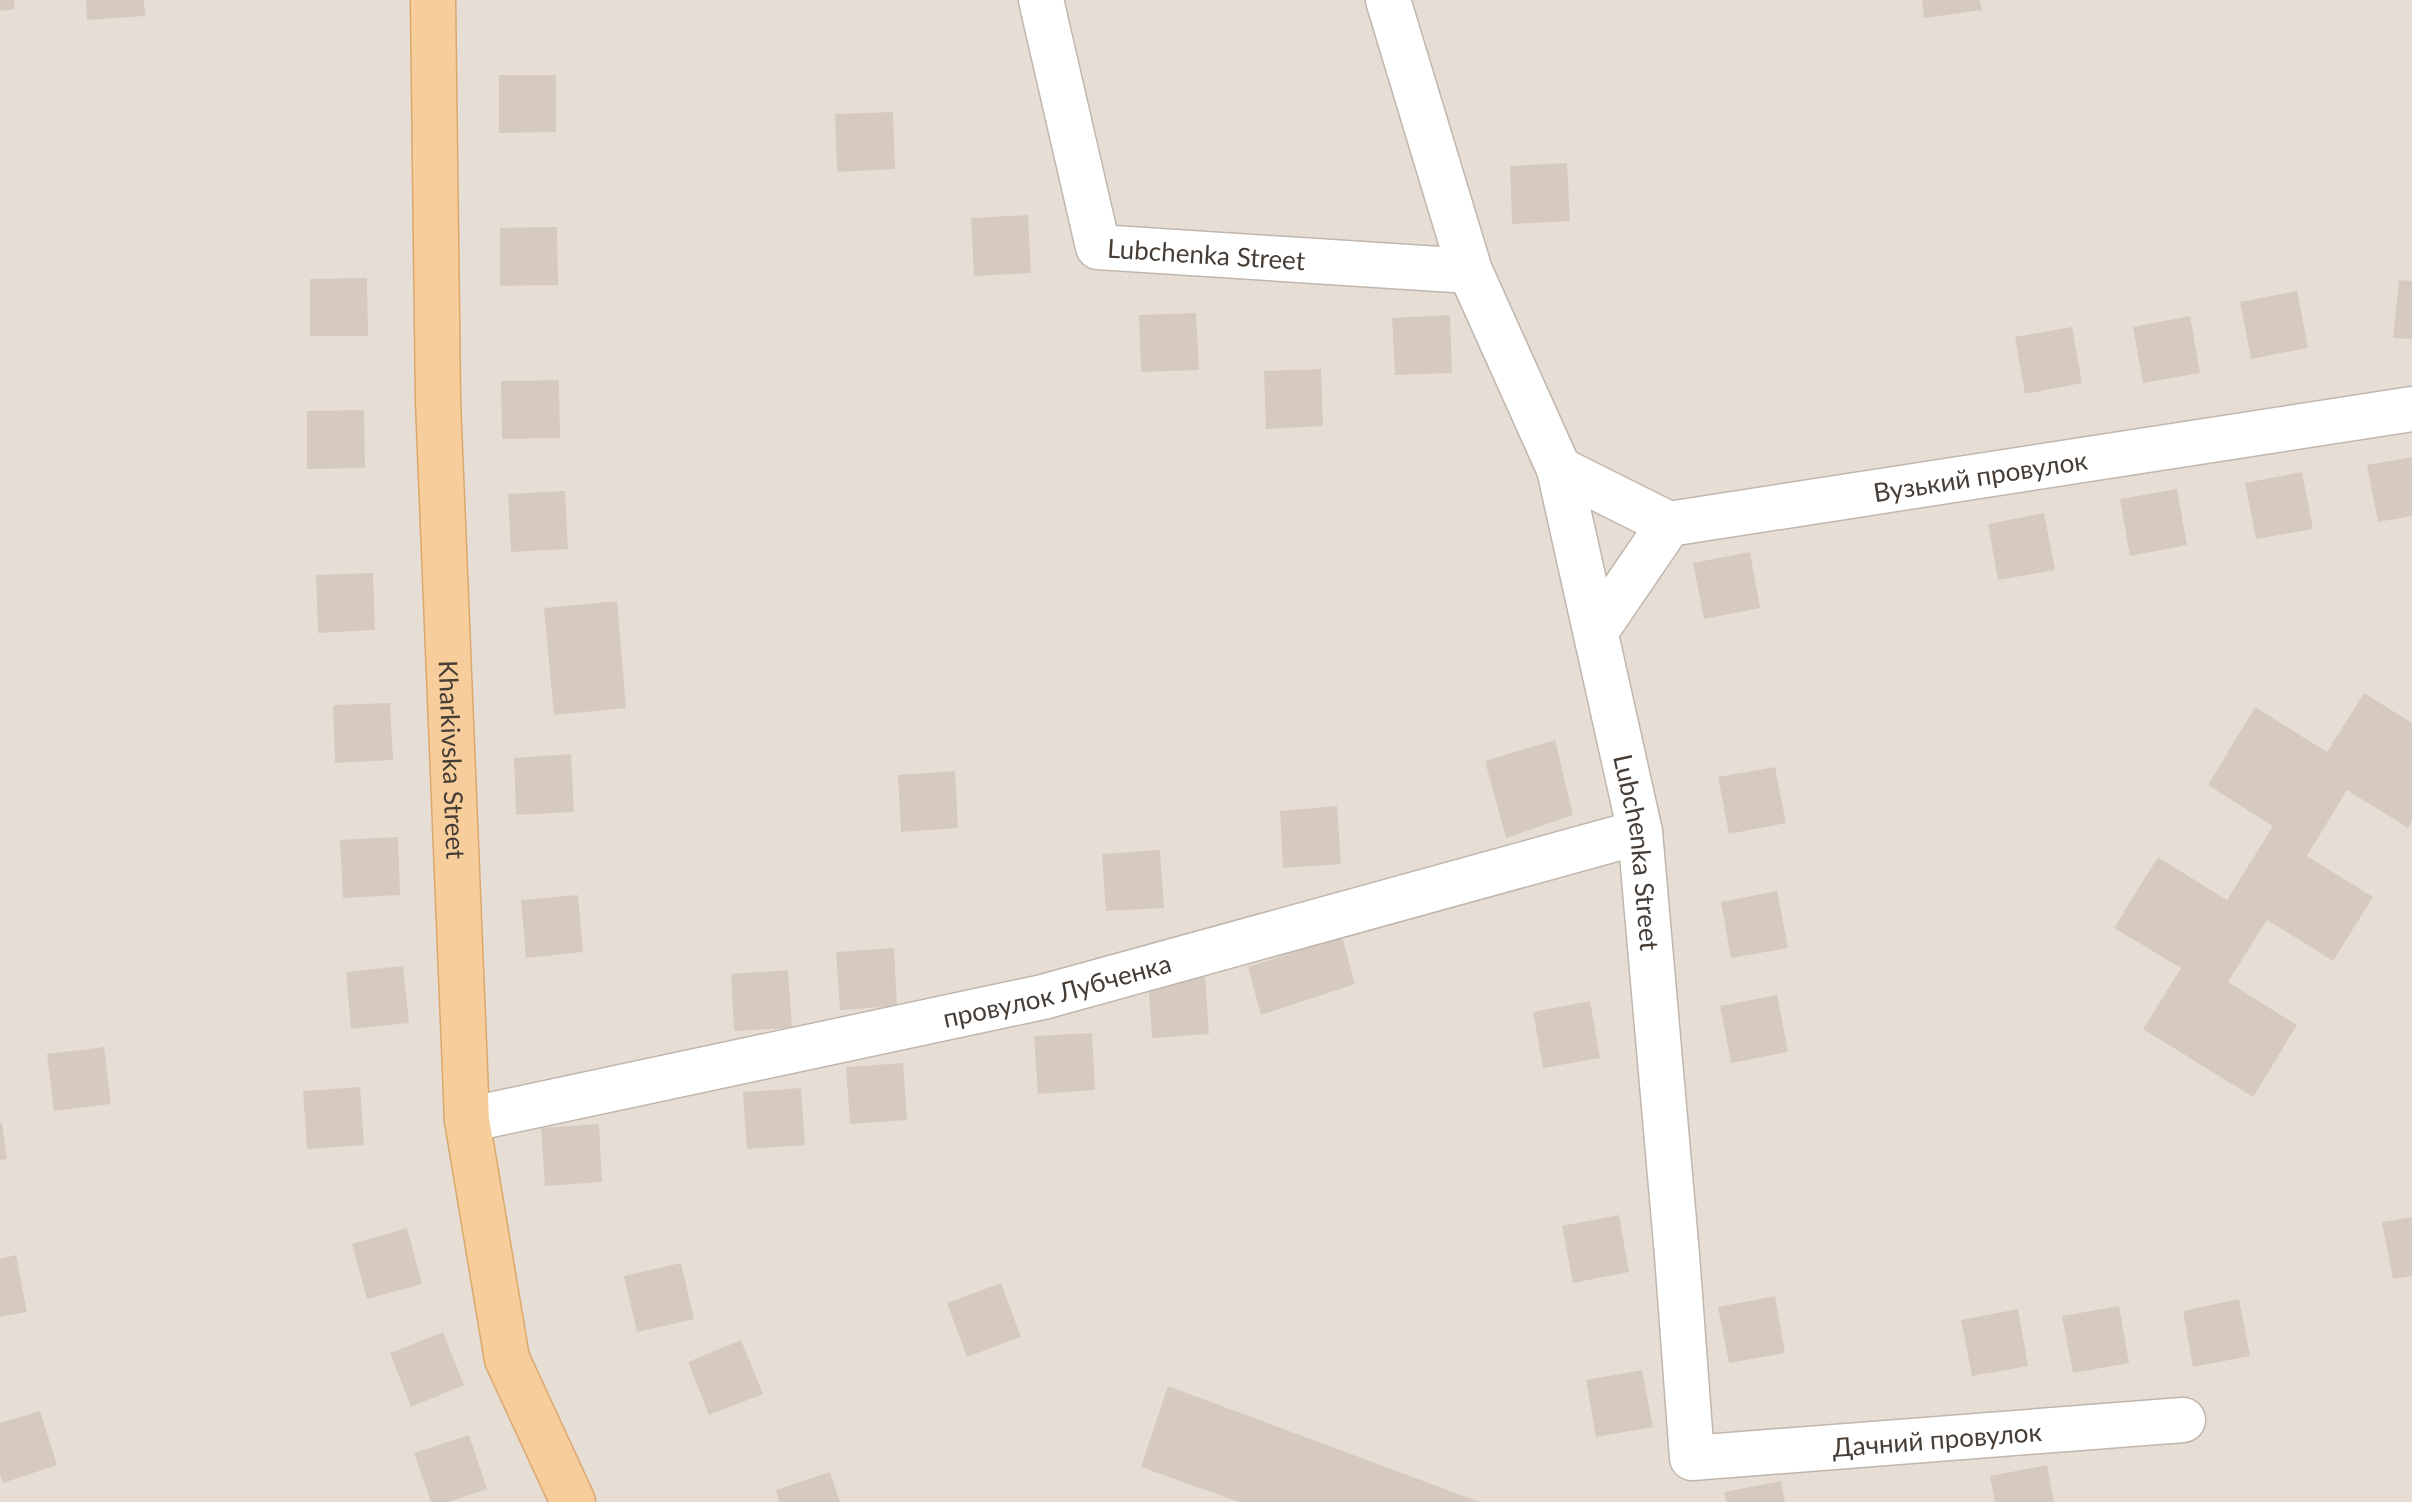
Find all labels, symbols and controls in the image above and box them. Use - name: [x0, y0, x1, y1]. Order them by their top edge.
- street label: Lubchenka Street: [1106, 232, 1307, 276]
- street label: Вузький провулок: [1871, 443, 2090, 508]
- street label: Kharkivska Street: [432, 659, 472, 861]
- street label: Lubchenka Street: [1607, 751, 1666, 953]
- street label: провулок Лубченка: [940, 946, 1175, 1034]
- street label: Дачний провулок: [1831, 1415, 2043, 1463]

